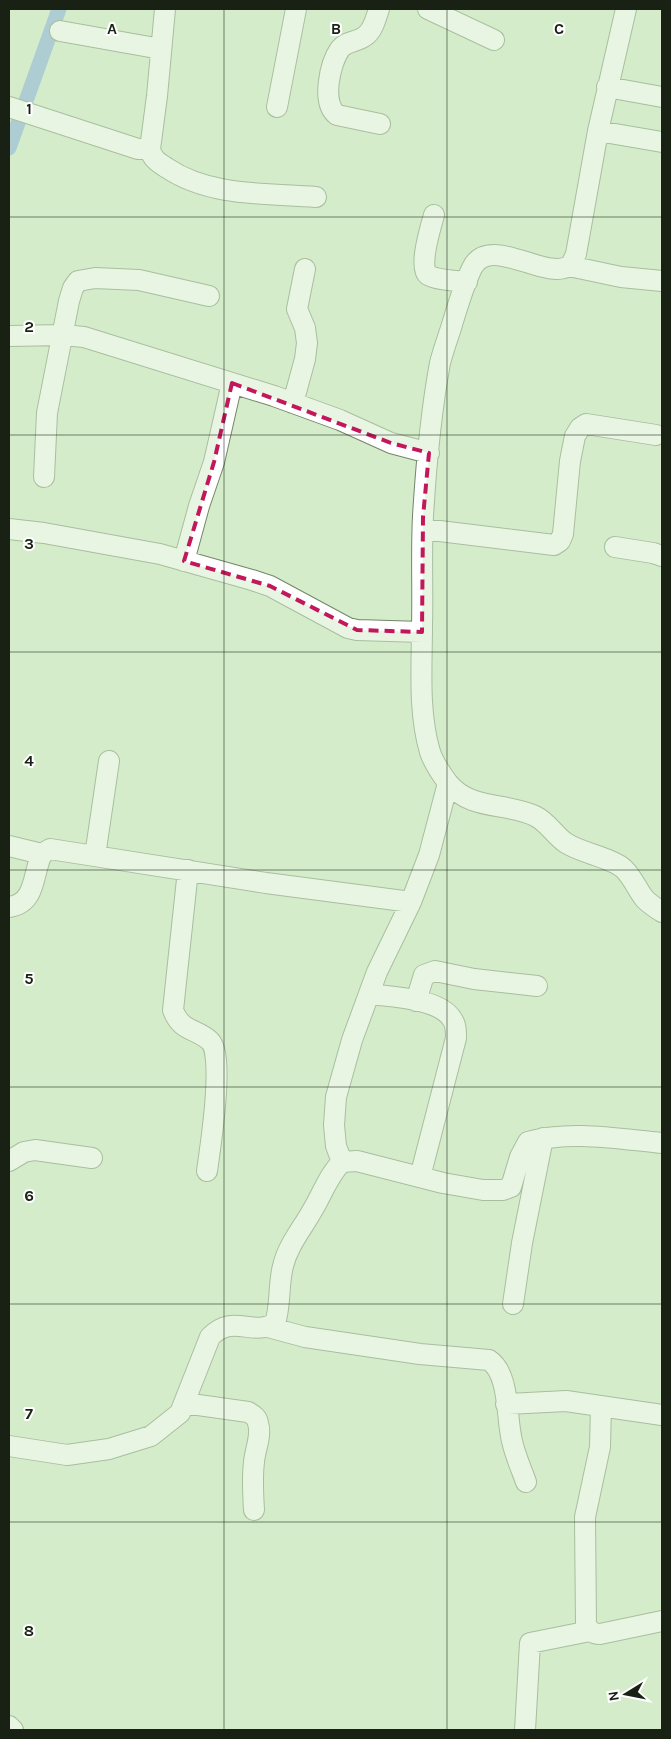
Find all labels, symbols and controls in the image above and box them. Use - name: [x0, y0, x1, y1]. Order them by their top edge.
- text: A: [107, 19, 117, 38]
- text: B: [331, 19, 341, 38]
- text: C: [554, 19, 564, 38]
- text: 1: [26, 99, 32, 118]
- text: 2: [24, 317, 34, 336]
- text: 3: [24, 534, 34, 553]
- text: 4: [24, 751, 34, 770]
- text: 5: [24, 969, 34, 988]
- text: 6: [24, 1186, 34, 1205]
- text: 7: [25, 1404, 33, 1423]
- text: 8: [24, 1621, 34, 1640]
- north arrow: [601, 1669, 651, 1719]
- text: N: [604, 1690, 623, 1703]

